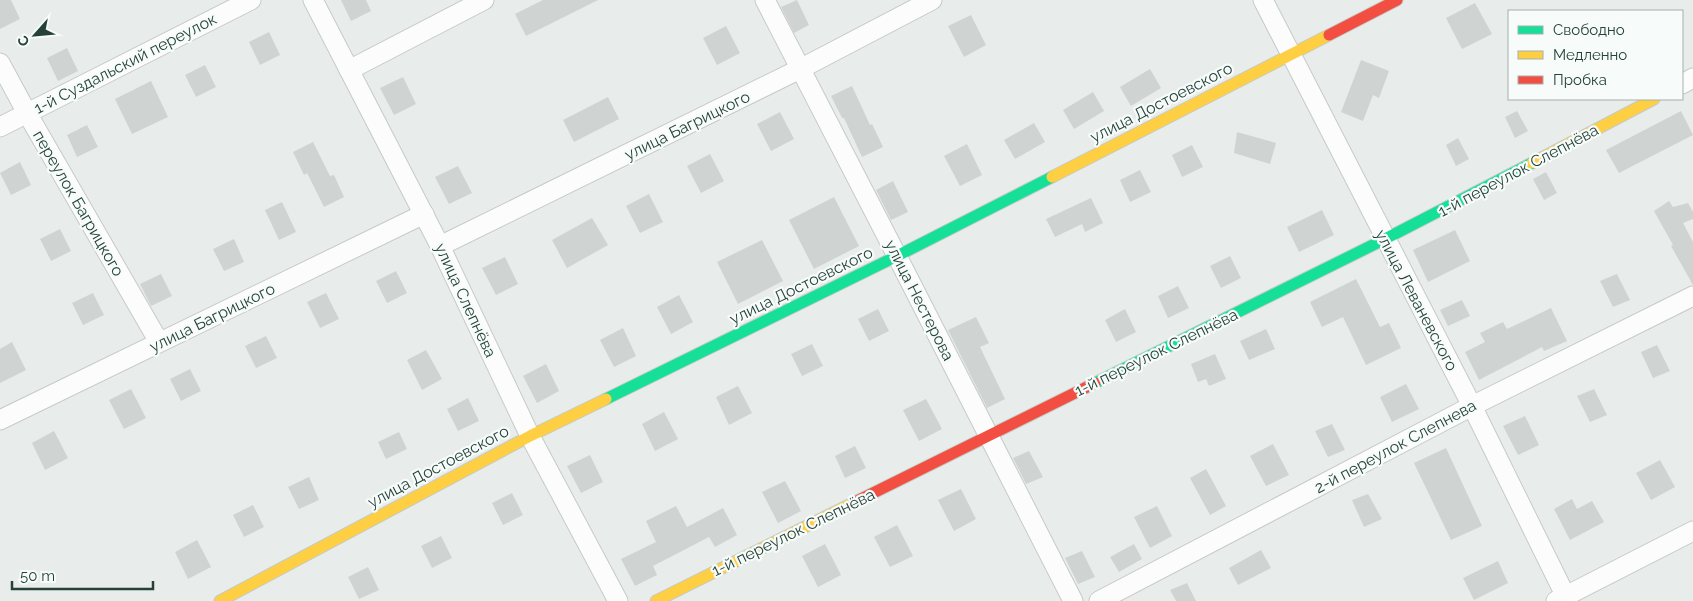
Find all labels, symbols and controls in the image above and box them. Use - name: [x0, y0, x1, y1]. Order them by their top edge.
- street label: 1-й Суздальский переулок: [31, 9, 220, 118]
- north arrow: [10, 10, 60, 60]
- legend: [1508, 10, 1683, 100]
- text: Свободно: [1553, 21, 1625, 39]
- text: С: [14, 33, 33, 49]
- text: Медленно: [1553, 46, 1627, 64]
- street label: улица Достоевского: [1087, 58, 1235, 147]
- text: Пробка: [1553, 71, 1607, 89]
- street label: улица Багрицкого: [621, 87, 753, 164]
- street label: 1-й переулок Слепнёва: [1435, 120, 1602, 221]
- street label: переулок Багрицкого: [29, 127, 128, 279]
- street label: улица Леваневского: [1371, 226, 1462, 374]
- street label: улица Нестерова: [881, 237, 958, 364]
- street label: улица Слепнёва: [431, 240, 500, 360]
- street label: улица Достоевского: [727, 243, 876, 328]
- street label: улица Багрицкого: [146, 279, 278, 356]
- street label: 1-й переулок Слепнёва: [1072, 305, 1241, 400]
- street label: 2-й переулок Слепнева: [1311, 396, 1479, 497]
- street label: улица Достоевского: [364, 421, 512, 512]
- street label: 1-й переулок Слепнёва: [709, 485, 878, 580]
- scale bar: [12, 558, 154, 590]
- text: 50 m: [20, 567, 55, 585]

